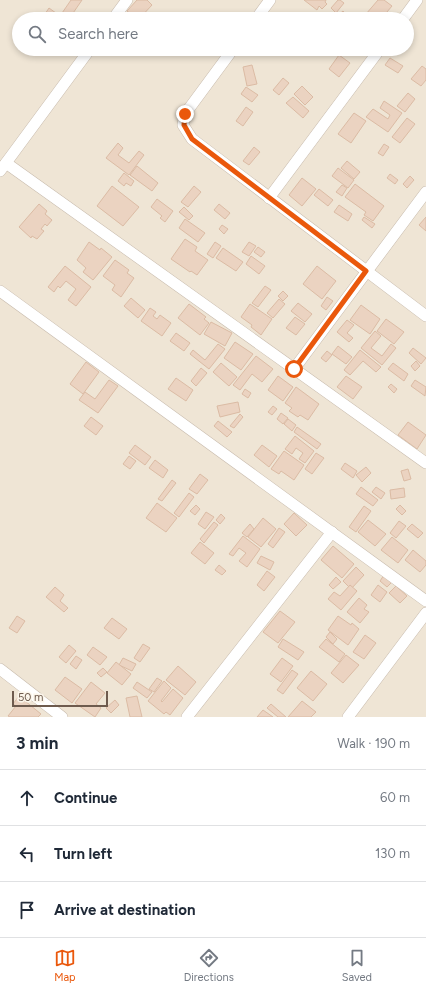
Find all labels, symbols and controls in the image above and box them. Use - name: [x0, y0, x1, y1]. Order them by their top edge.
- search box: [12, 12, 414, 56]
- icon: search: [26, 23, 48, 45]
- text: Search here: [58, 25, 138, 43]
- route end: [176, 105, 194, 123]
- route start: [285, 360, 303, 378]
- scale bar: [12, 689, 108, 708]
- text: 50 m: [18, 691, 43, 704]
- text: 3 min: [16, 733, 58, 753]
- text: Walk · 190 m: [337, 736, 410, 751]
- icon: ahead: [16, 787, 38, 809]
- text: Continue: [54, 789, 117, 807]
- text: 60 m: [380, 790, 410, 805]
- icon: left: [16, 843, 38, 865]
- text: Turn left: [54, 845, 112, 863]
- text: 130 m: [375, 846, 410, 861]
- icon: arrive: [16, 899, 38, 921]
- text: Arrive at destination: [54, 901, 195, 919]
- tab: Map: [54, 947, 76, 984]
- tab: Directions: [184, 947, 234, 984]
- tab: Saved: [342, 947, 372, 984]

